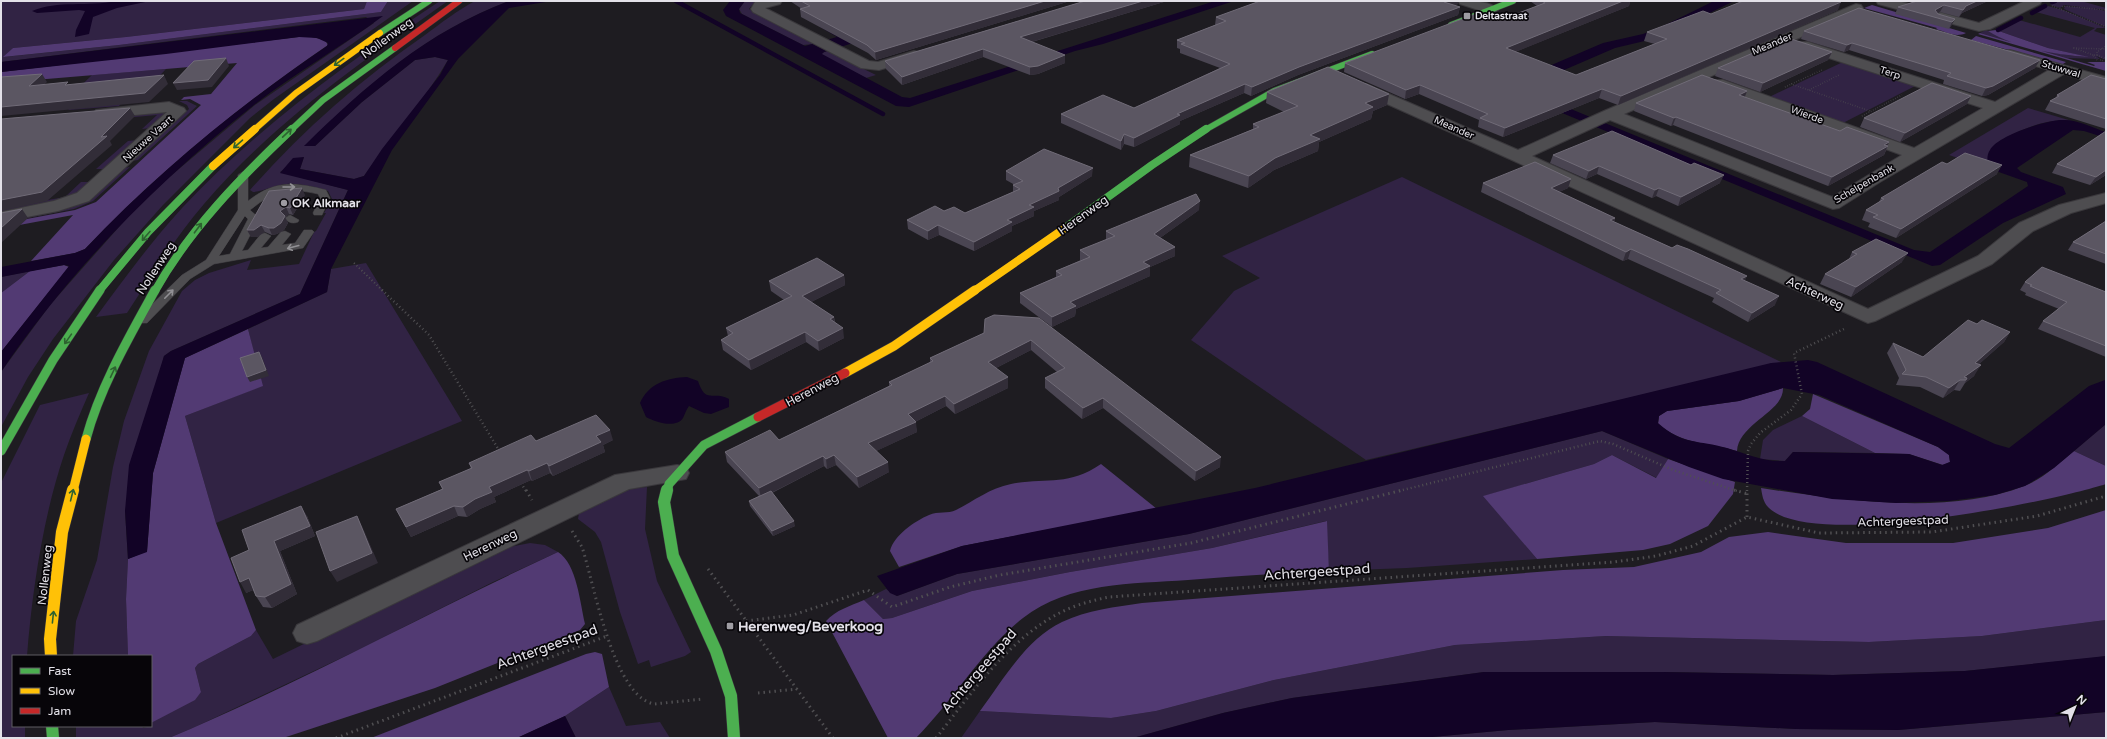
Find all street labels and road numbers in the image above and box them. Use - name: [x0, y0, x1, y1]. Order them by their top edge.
- street label: Nollenweg: [358, 15, 416, 61]
- street label: Meander: [1750, 30, 1794, 58]
- street label: Stuwwal: [2040, 57, 2082, 81]
- street label: Terp: [1878, 64, 1902, 82]
- street label: Wierde: [1789, 104, 1825, 127]
- street label: Nieuwe Vaart: [120, 113, 176, 165]
- street label: Meander: [1432, 114, 1476, 142]
- street label: Schelpenbank: [1832, 162, 1897, 206]
- street label: Herenweg: [1055, 192, 1111, 238]
- street label: Nollenweg: [134, 239, 178, 297]
- street label: Achterweg: [1784, 274, 1846, 312]
- street label: Herenweg: [783, 370, 841, 410]
- street label: Achtergeestpad: [1857, 512, 1949, 530]
- street label: Herenweg: [461, 526, 519, 564]
- street label: Nollenweg: [35, 544, 55, 606]
- street label: Achtergeestpad: [1263, 560, 1371, 584]
- street label: Achtergeestpad: [494, 621, 600, 673]
- street label: Achtergeestpad: [938, 625, 1020, 717]

